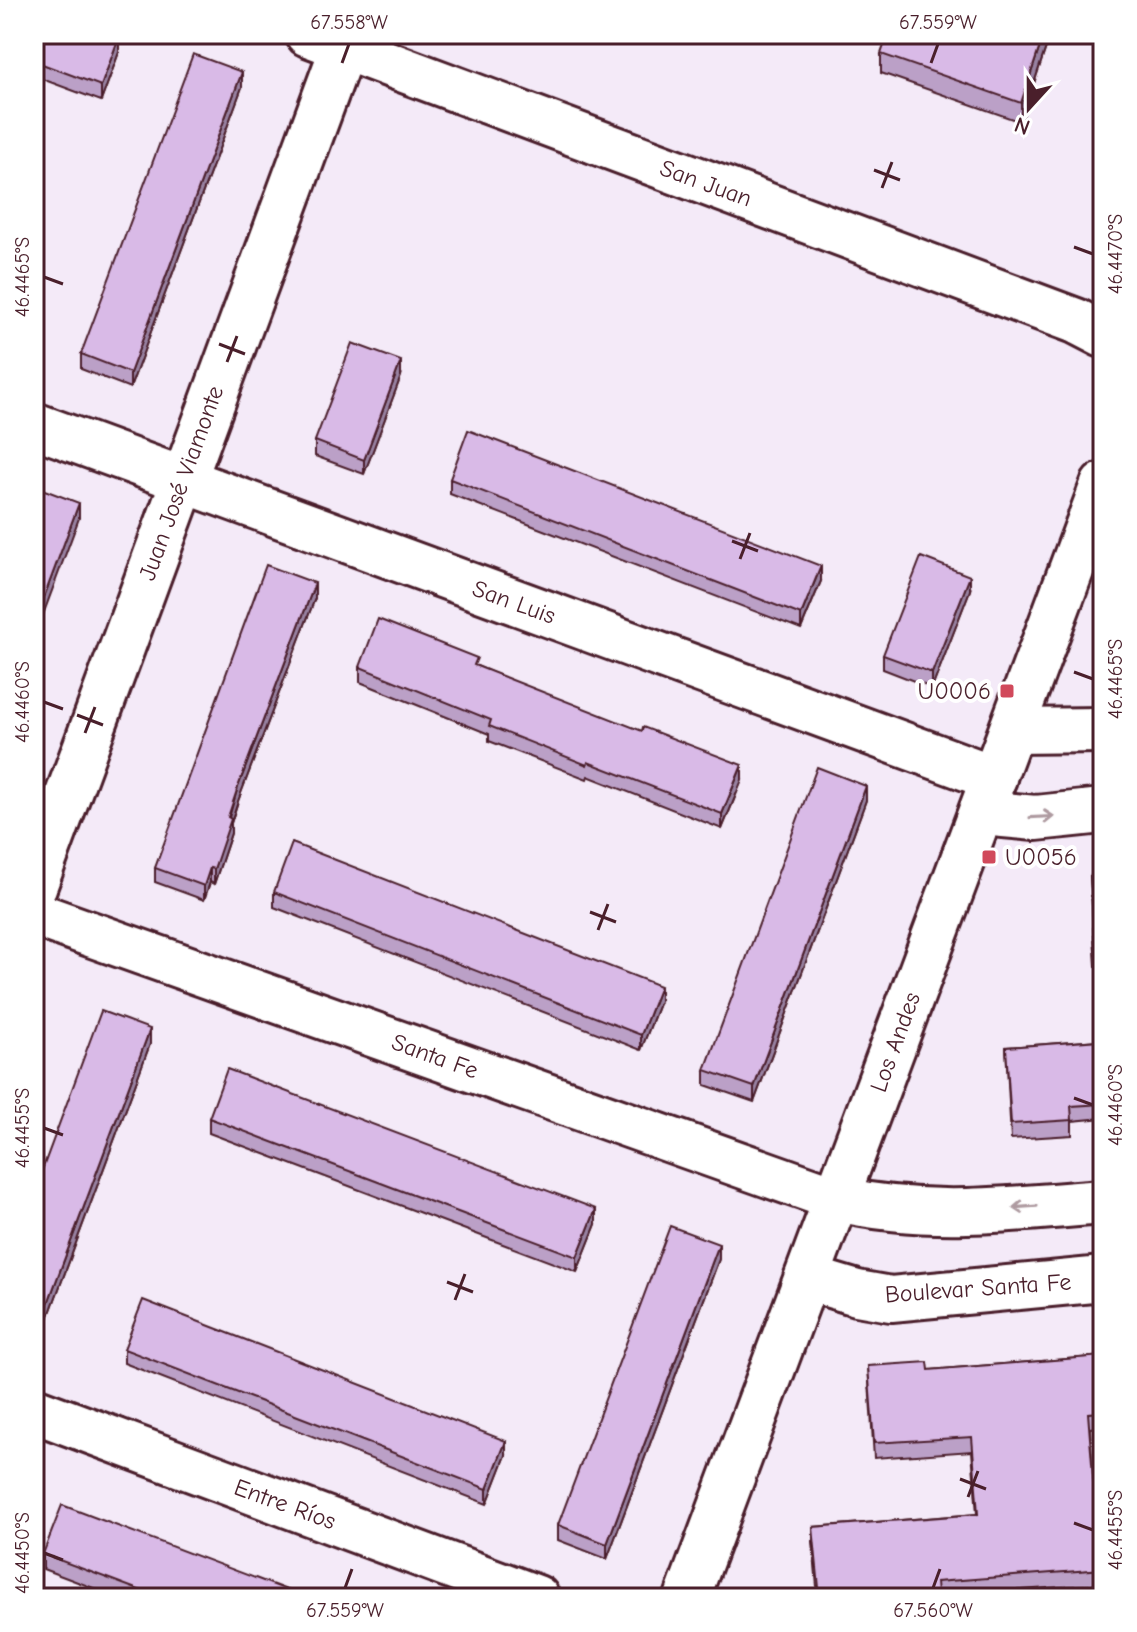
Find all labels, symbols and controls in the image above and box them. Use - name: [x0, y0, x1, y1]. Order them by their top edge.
- text: 67.558°W: [310, 11, 388, 34]
- text: 67.559°W: [899, 11, 978, 34]
- north arrow: [989, 68, 1069, 148]
- text: N: [1011, 111, 1034, 140]
- street label: San Juan: [656, 153, 756, 213]
- text: 46.4470°S: [1104, 214, 1127, 294]
- text: 46.4465°S: [11, 237, 34, 317]
- street label: Juan José Viamonte: [133, 382, 229, 584]
- street label: San Luis: [469, 574, 559, 630]
- text: 46.4465°S: [1104, 639, 1127, 719]
- text: 46.4460°S: [11, 661, 34, 743]
- place label: U0006: [918, 677, 991, 705]
- marker: U0006: [998, 682, 1016, 700]
- one-way arrow: [1028, 809, 1055, 824]
- place label: U0056: [1005, 843, 1077, 871]
- marker: U0056: [980, 848, 998, 866]
- street label: Los Andes: [864, 988, 926, 1096]
- street label: Santa Fe: [388, 1027, 482, 1085]
- text: 46.4460°S: [1104, 1064, 1127, 1146]
- text: 46.4455°S: [11, 1088, 34, 1168]
- one-way arrow: [1012, 1200, 1039, 1215]
- street label: Boulevar Santa Fe: [884, 1268, 1072, 1308]
- street label: Entre Ríos: [230, 1473, 340, 1535]
- text: 46.4455°S: [1104, 1490, 1127, 1570]
- text: 46.4450°S: [11, 1512, 34, 1594]
- text: 67.559°W: [306, 1599, 385, 1622]
- text: 67.560°W: [893, 1599, 973, 1622]

